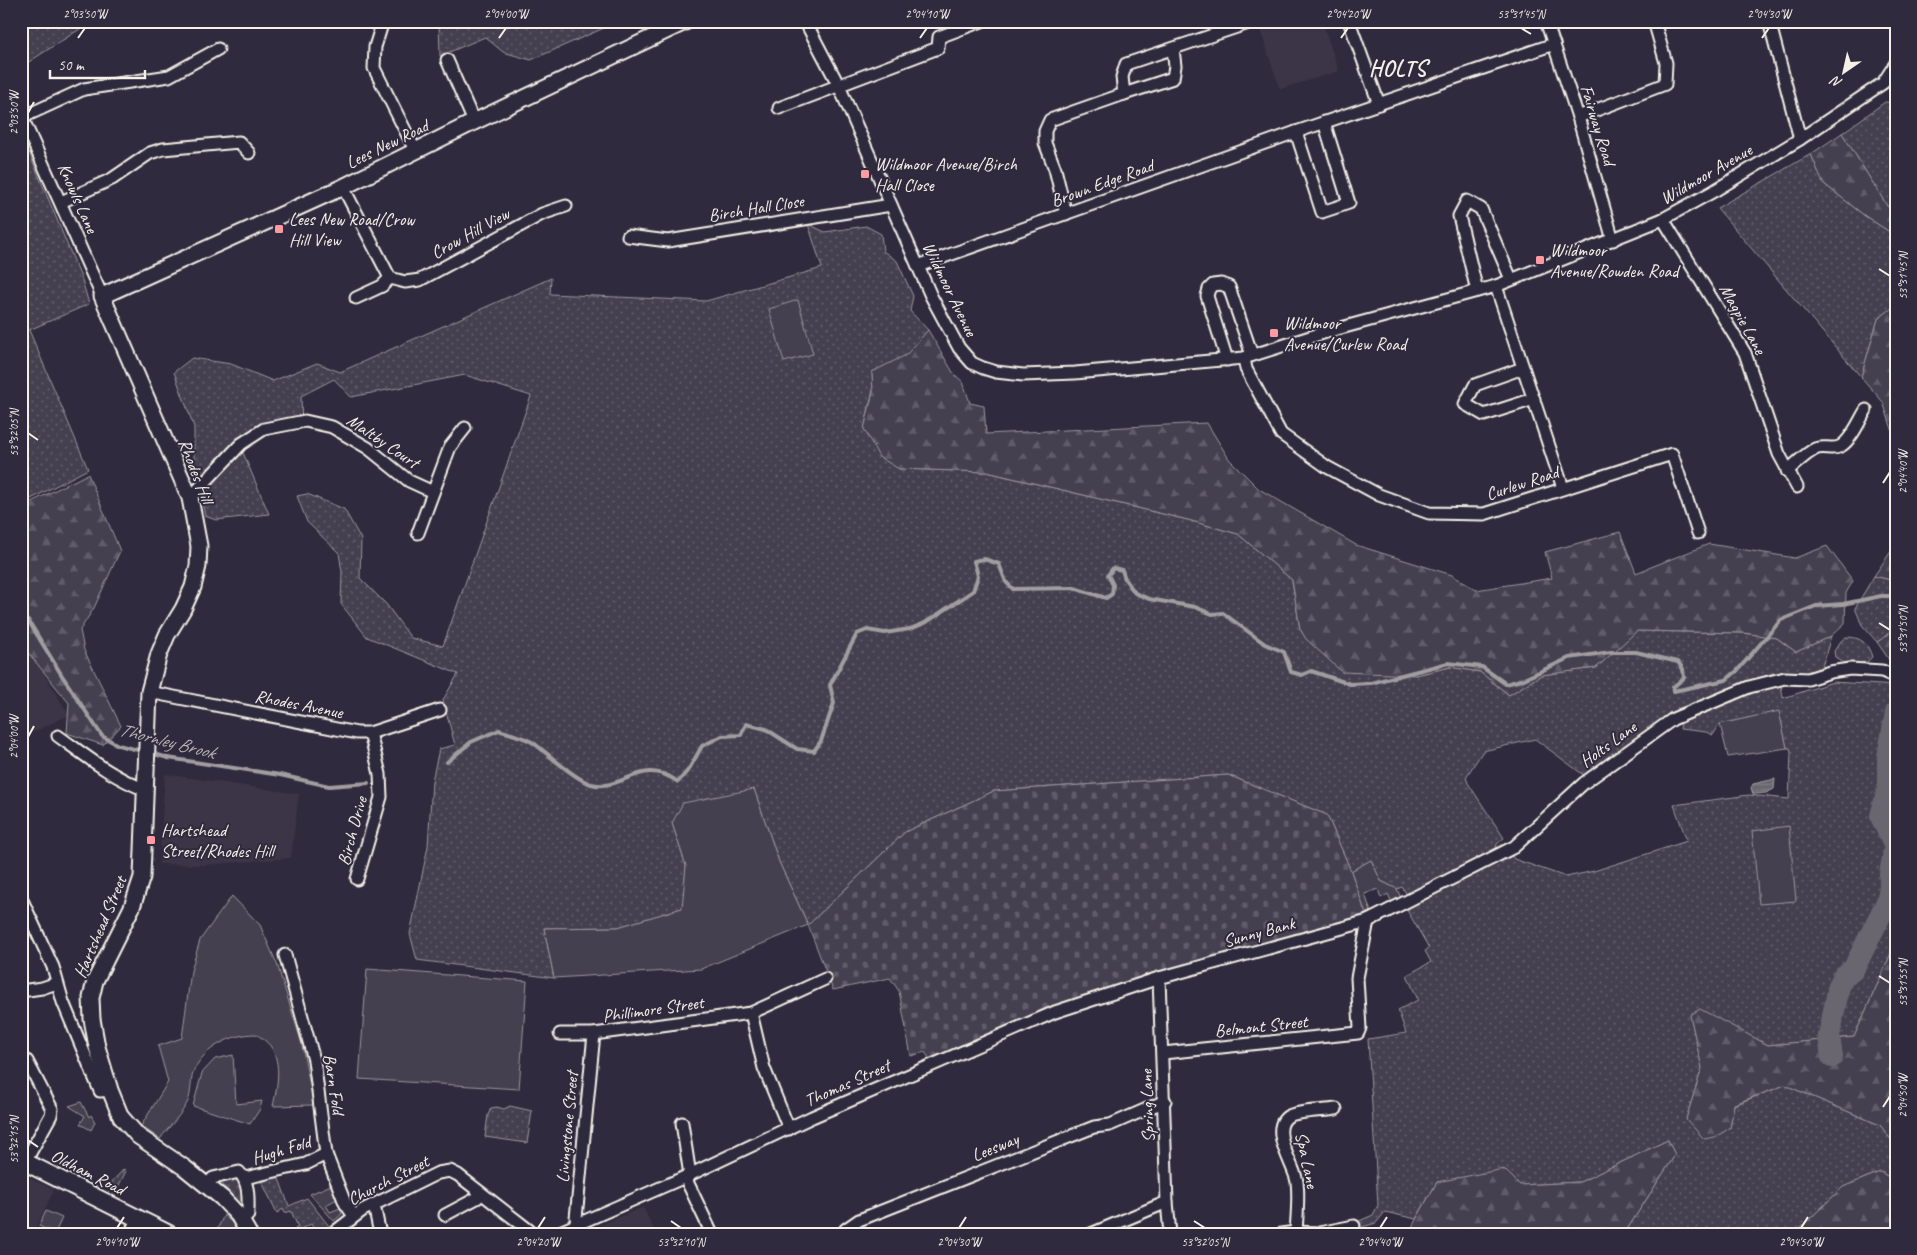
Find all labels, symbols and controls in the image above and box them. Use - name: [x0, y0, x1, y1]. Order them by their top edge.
- text: 2°03'50"W: [63, 6, 109, 22]
- text: 2°04'00"W: [484, 6, 530, 22]
- text: 2°04'10"W: [905, 6, 951, 22]
- text: 2°04'20"W: [1326, 6, 1372, 22]
- text: 53°31'45"N: [1497, 6, 1546, 22]
- text: 2°04'30"W: [1747, 6, 1793, 22]
- scale bar: [50, 48, 145, 80]
- north arrow: [1820, 48, 1870, 98]
- district label: HOLTS: [1369, 55, 1431, 83]
- text: 50 m: [58, 56, 85, 75]
- text: N: [1827, 72, 1845, 92]
- street label: Fairway Road: [1575, 82, 1621, 171]
- text: 2°03'50"W: [6, 89, 22, 135]
- street label: Lees New Road: [342, 113, 434, 173]
- street label: Wildmoor Avenue: [1656, 138, 1757, 209]
- place label: Wildmoor Avenue/Birch Hall Close: [875, 153, 1018, 196]
- street label: Brown Edge Road: [1048, 153, 1159, 212]
- street label: Knowls Lane: [53, 160, 104, 237]
- marker: Wildmoor Avenue/Birch Hall Close: [859, 168, 871, 180]
- street label: Birch Hall Close: [707, 189, 806, 226]
- street label: Crow Hill View: [427, 202, 515, 264]
- place label: Lees New Road/Crow Hill View: [289, 208, 416, 251]
- marker: Lees New Road/Crow Hill View: [273, 223, 285, 235]
- street label: Wildmoor Avenue: [918, 238, 983, 341]
- place label: Wildmoor Avenue/Rowden Road: [1550, 239, 1681, 282]
- text: 53°31'45"N: [1895, 251, 1911, 300]
- marker: Wildmoor Avenue/Rowden Road: [1534, 254, 1546, 266]
- street label: Magpie Lane: [1715, 280, 1772, 359]
- place label: Wildmoor Avenue/Curlew Road: [1284, 312, 1409, 355]
- marker: Wildmoor Avenue/Curlew Road: [1268, 327, 1280, 339]
- text: 53°32'05"N: [6, 408, 22, 457]
- street label: Maltby Court: [343, 409, 426, 475]
- street label: Rhodes Hill: [174, 436, 219, 509]
- text: 2°04'40"W: [1895, 448, 1911, 494]
- street label: Curlew Road: [1483, 460, 1564, 505]
- text: 53°31'50"N: [1895, 605, 1911, 654]
- street label: Rhodes Avenue: [253, 685, 346, 724]
- text: 2°04'00"W: [6, 713, 22, 759]
- street label: Holts Lane: [1575, 715, 1642, 772]
- water label: Thornley Brook: [117, 718, 220, 765]
- street label: Birch Drive: [332, 793, 372, 868]
- place label: Hartshead Street/Rhodes Hill: [161, 819, 276, 862]
- marker: Hartshead Street/Rhodes Hill: [145, 834, 157, 846]
- street label: Hartshead Street: [69, 871, 132, 981]
- street label: Sunny Bank: [1221, 912, 1298, 952]
- text: 53°31'55"N: [1895, 958, 1911, 1007]
- street label: Phillimore Street: [601, 991, 707, 1027]
- street label: Belmont Street: [1214, 1010, 1310, 1042]
- street label: Barn Fold: [318, 1052, 350, 1119]
- street label: Thomas Street: [801, 1053, 896, 1112]
- street label: Livingstone Street: [551, 1068, 583, 1183]
- street label: Spring Lane: [1135, 1068, 1159, 1143]
- text: 2°04'50"W: [1895, 1072, 1911, 1118]
- text: 53°32'15"N: [6, 1115, 22, 1164]
- street label: Leesway: [968, 1127, 1023, 1166]
- street label: Hugh Fold: [249, 1130, 316, 1169]
- street label: Spa Lane: [1290, 1130, 1324, 1191]
- street label: Oldham Road: [47, 1144, 131, 1201]
- street label: Church Street: [344, 1149, 434, 1210]
- text: 2°04'10"W: [95, 1234, 141, 1250]
- text: 2°04'20"W: [516, 1234, 562, 1250]
- text: 53°32'10"N: [657, 1234, 706, 1250]
- text: 2°04'30"W: [937, 1234, 983, 1250]
- text: 53°32'05"N: [1181, 1234, 1230, 1250]
- text: 2°04'40"W: [1358, 1234, 1404, 1250]
- text: 2°04'50"W: [1779, 1234, 1825, 1250]

